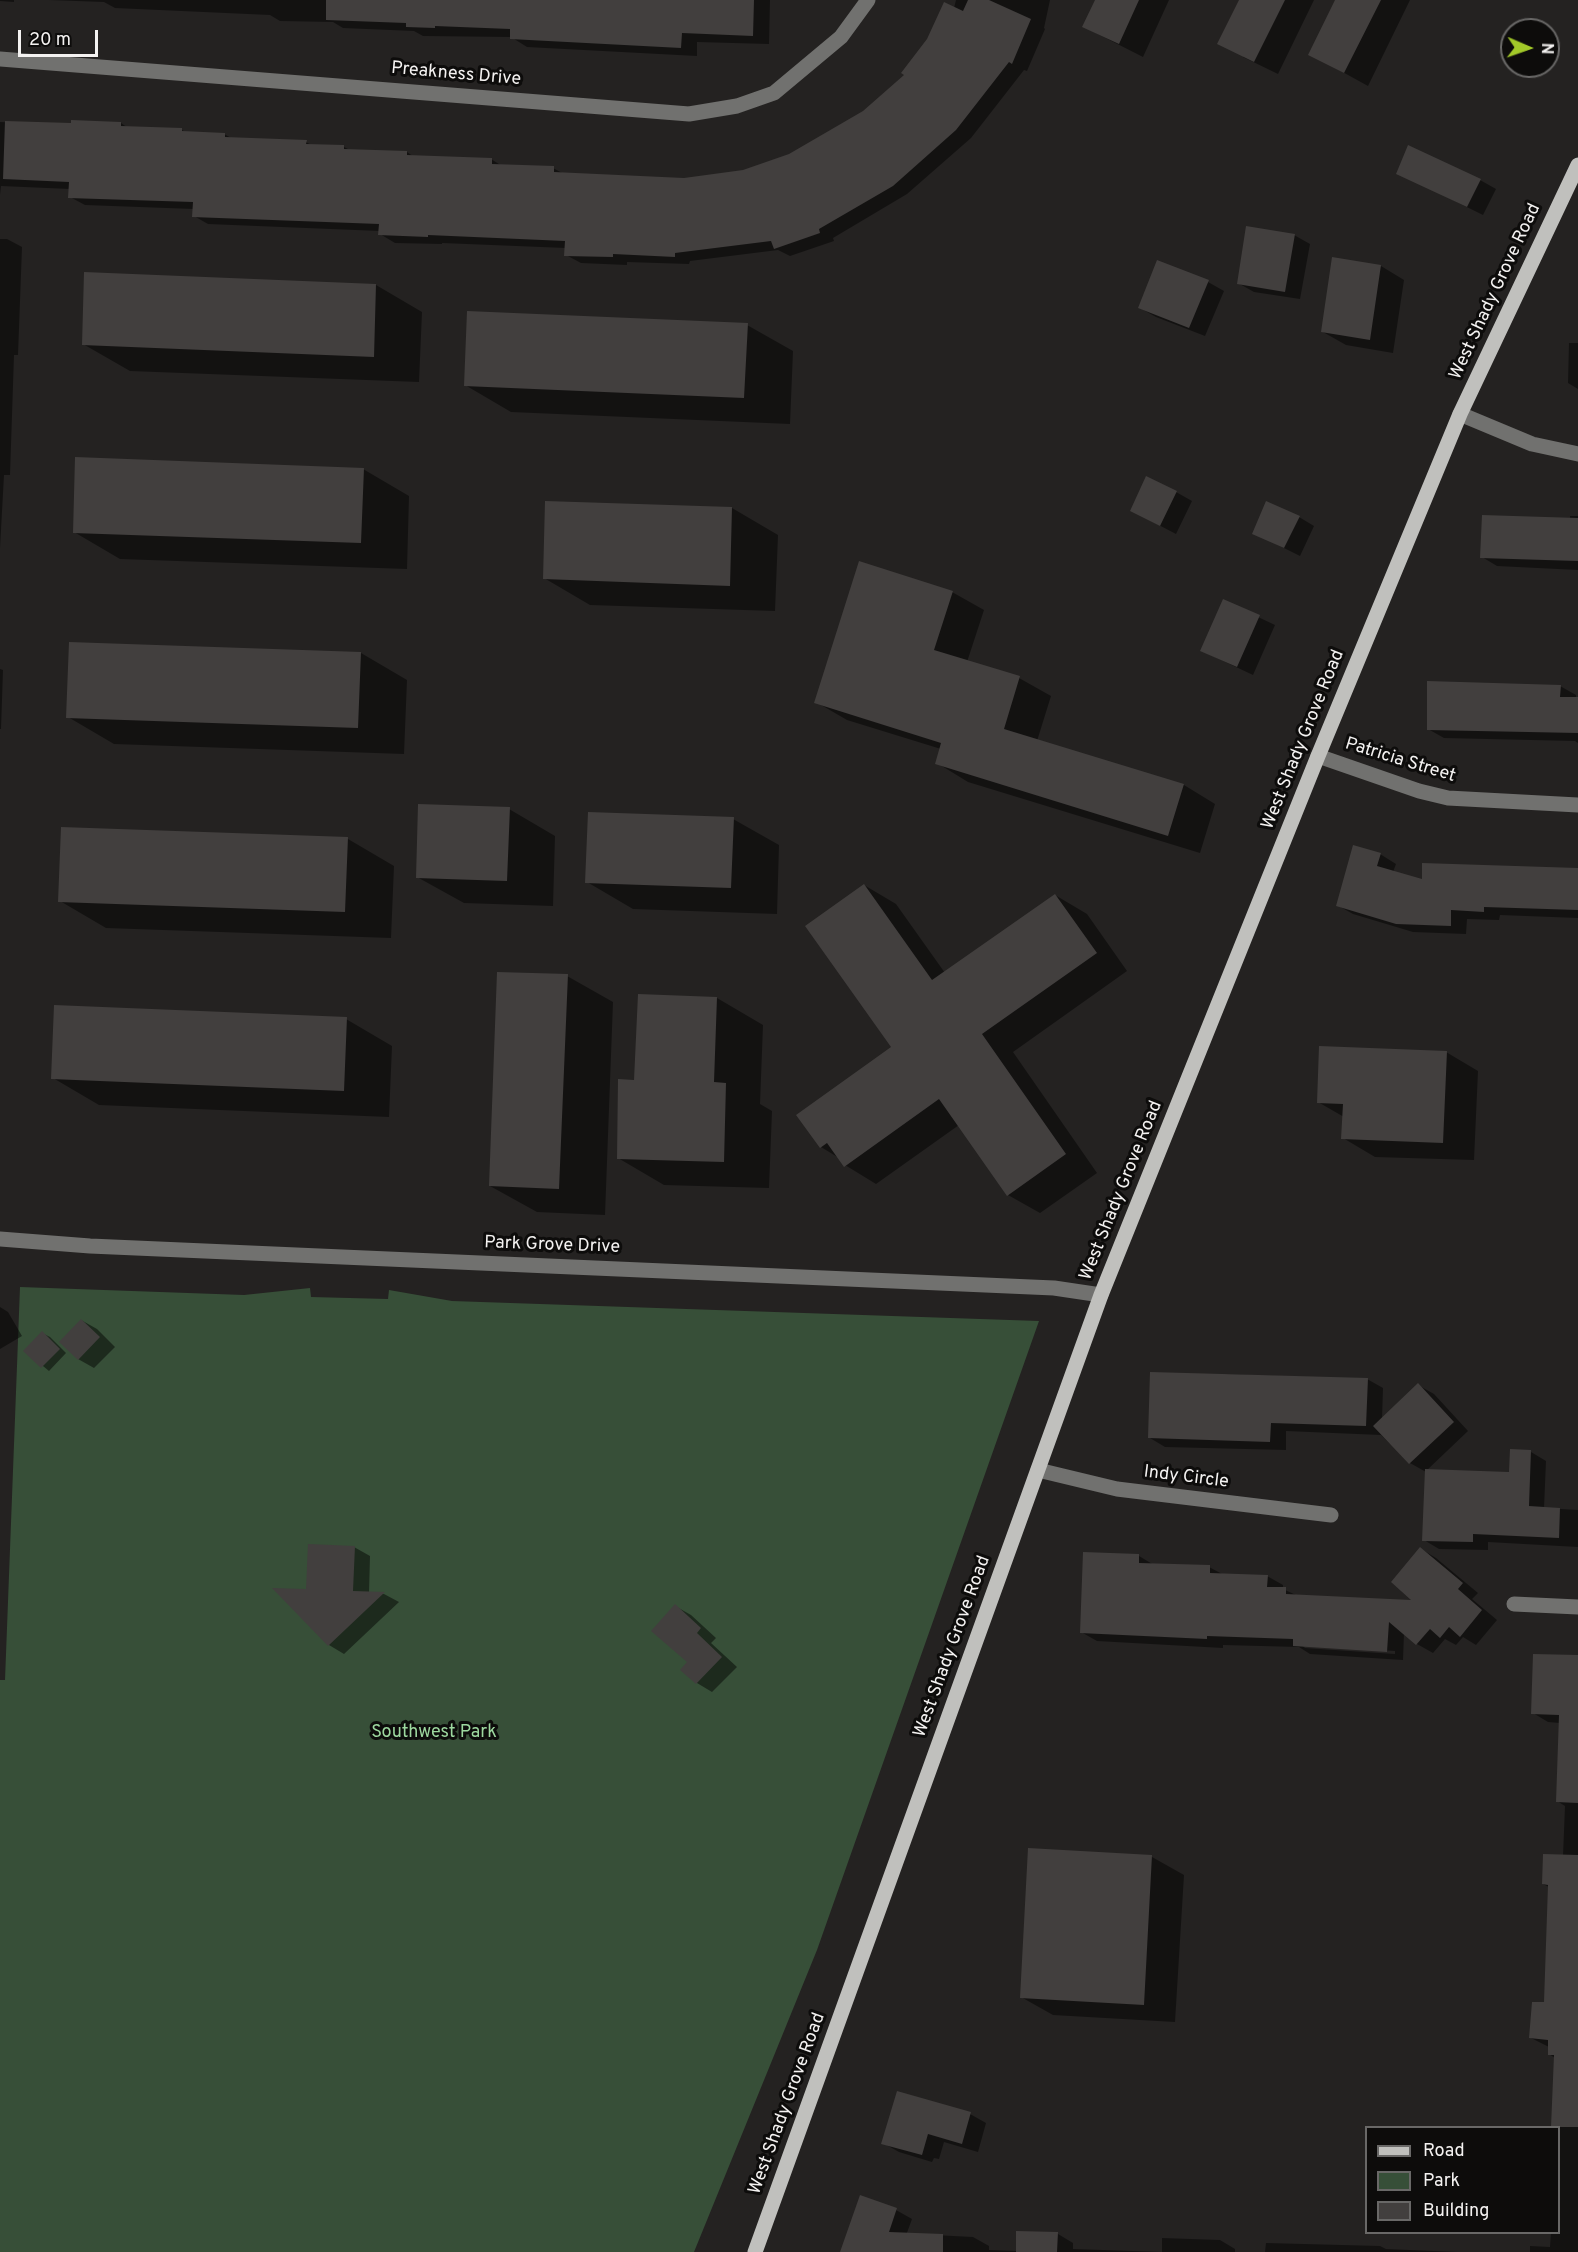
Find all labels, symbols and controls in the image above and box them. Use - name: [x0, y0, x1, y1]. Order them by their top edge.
- scale bar: [21, 18, 100, 56]
- north arrow: [1500, 18, 1560, 78]
- text: 20 m: [29, 29, 71, 52]
- text: N: [1536, 42, 1556, 55]
- street label: Preakness Drive: [390, 59, 522, 91]
- street label: West Shady Grove Road: [1446, 201, 1546, 383]
- street label: West Shady Grove Road: [1258, 647, 1350, 833]
- street label: Patricia Street: [1342, 734, 1458, 788]
- street label: West Shady Grove Road: [1076, 1098, 1168, 1284]
- street label: Park Grove Drive: [484, 1233, 620, 1259]
- street label: Indy Circle: [1142, 1462, 1230, 1494]
- street label: West Shady Grove Road: [910, 1553, 996, 1741]
- park label: Southwest Park: [371, 1722, 497, 1744]
- street label: West Shady Grove Road: [745, 2010, 831, 2198]
- legend: [1365, 2126, 1560, 2234]
- text: Road: [1423, 2140, 1465, 2163]
- text: Park: [1423, 2170, 1460, 2193]
- text: Building: [1423, 2200, 1489, 2223]

